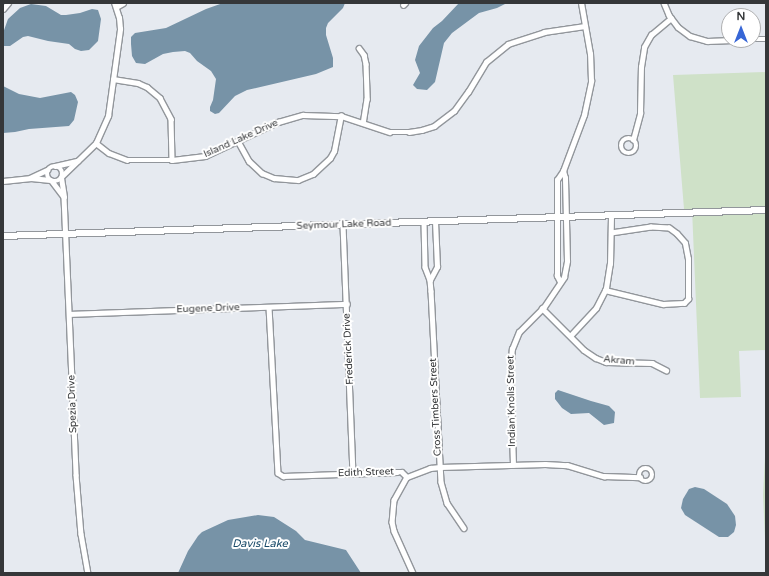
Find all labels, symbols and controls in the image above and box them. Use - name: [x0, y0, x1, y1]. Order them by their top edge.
- north arrow: [721, 8, 761, 48]
- text: N: [737, 10, 745, 23]
- street label: Island Lake Drive: [202, 117, 280, 161]
- street label: Seymour Lake Road: [296, 217, 392, 233]
- street label: Eugene Drive: [176, 302, 240, 316]
- street label: Frederick Drive: [341, 313, 357, 385]
- street label: Akram: [603, 354, 635, 368]
- street label: Indian Knolls Street: [505, 355, 519, 447]
- street label: Cross Timbers Street: [427, 358, 445, 456]
- street label: Spezia Drive: [66, 375, 80, 433]
- street label: Edith Street: [338, 466, 394, 480]
- water label: Davis Lake: [232, 537, 288, 551]

